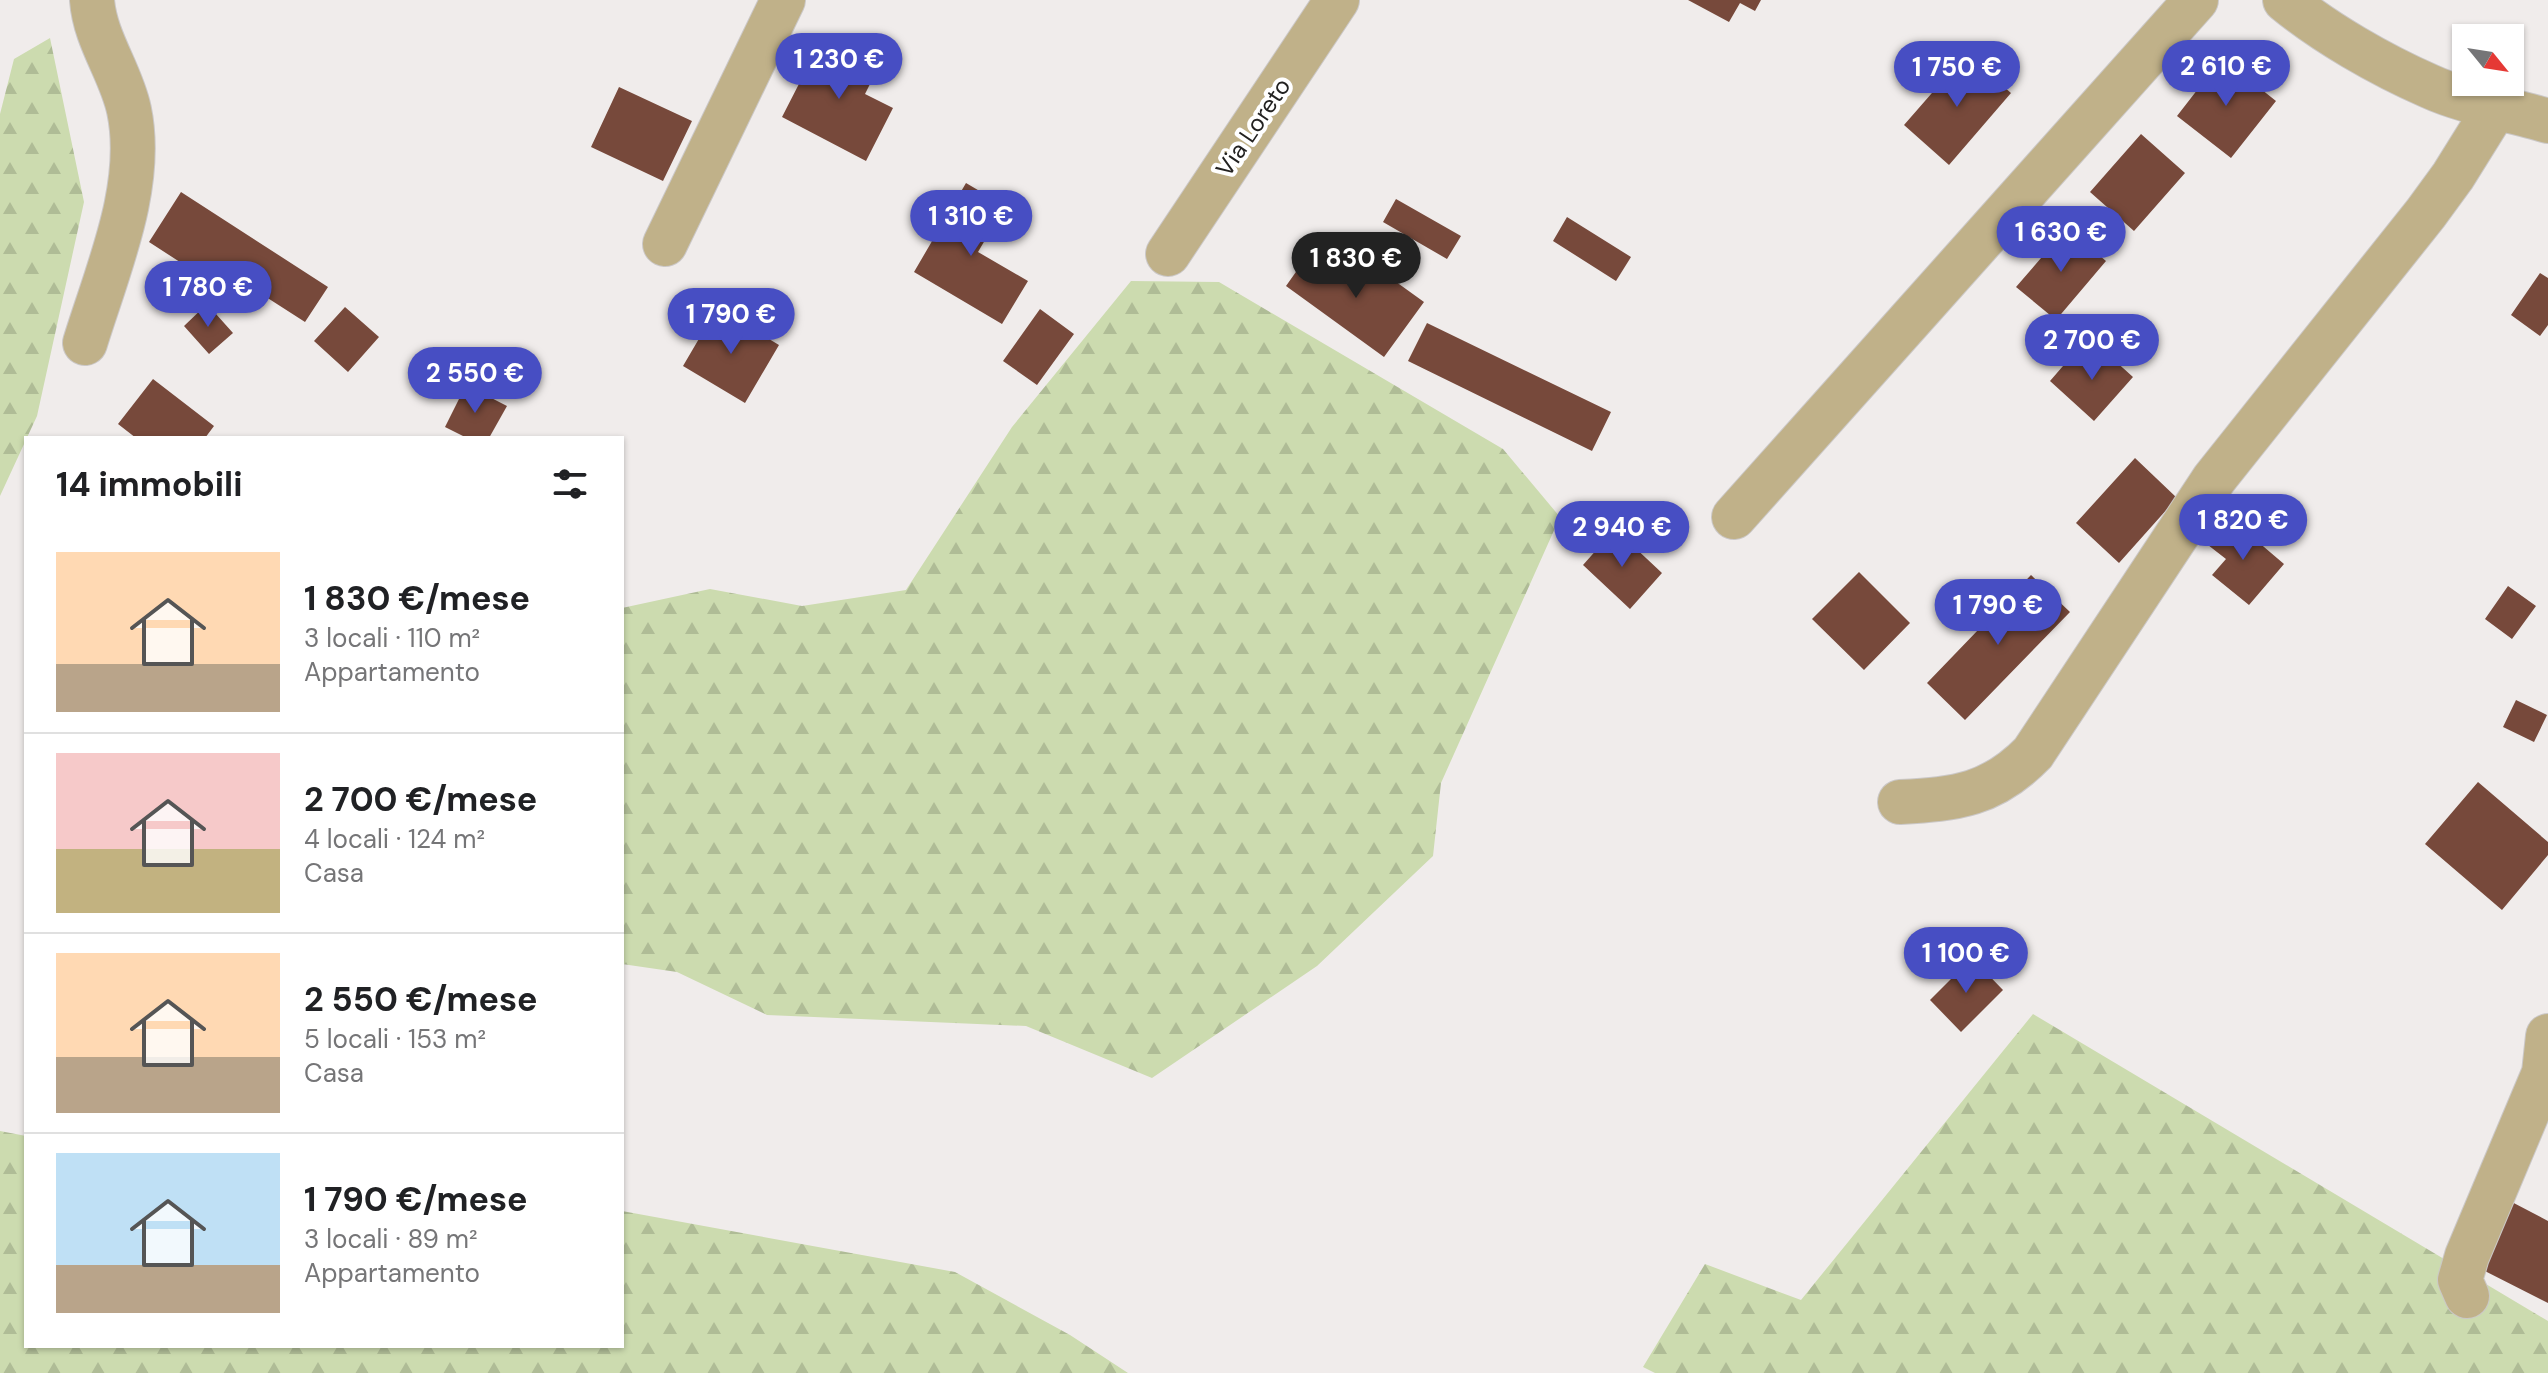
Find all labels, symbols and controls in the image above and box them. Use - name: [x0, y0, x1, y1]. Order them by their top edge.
- north arrow: [2452, 24, 2524, 96]
- map controls: [2452, 24, 2524, 96]
- pin: 1 230 €: [765, 33, 913, 101]
- pin: 2 610 €: [2152, 40, 2300, 108]
- pin: 1 750 €: [1883, 41, 2031, 109]
- text: 1 230 €: [793, 42, 885, 76]
- text: 2 610 €: [2180, 49, 2272, 83]
- text: 1 750 €: [1912, 50, 2002, 84]
- street label: Via Loreto: [1209, 72, 1297, 182]
- pin: 1 310 €: [897, 190, 1045, 258]
- text: 1 310 €: [928, 199, 1014, 233]
- pin: 1 630 €: [1987, 206, 2135, 274]
- text: 1 630 €: [2015, 215, 2107, 249]
- pin: 1 830 €: [1282, 232, 1430, 300]
- text: 1 830 €: [1310, 241, 1402, 275]
- pin: 1 780 €: [134, 261, 282, 329]
- text: 1 780 €: [163, 270, 253, 304]
- pin: 1 790 €: [657, 288, 805, 356]
- text: 1 790 €: [686, 297, 776, 331]
- pin: 2 700 €: [2018, 314, 2166, 382]
- text: 2 700 €: [2043, 323, 2141, 357]
- pin: 2 550 €: [401, 347, 549, 415]
- text: 2 550 €: [426, 356, 524, 390]
- text: 14 immobili: [56, 462, 243, 507]
- icon: filters: [548, 462, 592, 506]
- pin: 1 820 €: [2169, 494, 2317, 562]
- pin: 2 940 €: [1548, 501, 1696, 569]
- text: 1 820 €: [2197, 503, 2289, 537]
- text: 2 940 €: [1572, 510, 1672, 544]
- text: 1 830 €/mese: [304, 576, 530, 621]
- pin: 1 790 €: [1924, 579, 2072, 647]
- icon: home: [120, 584, 216, 680]
- text: 1 790 €: [1953, 588, 2043, 622]
- text: 3 locali · 110 m²: [304, 621, 480, 655]
- text: Appartamento: [304, 655, 480, 689]
- text: 2 700 €/mese: [304, 777, 537, 822]
- icon: home: [120, 785, 216, 881]
- text: 4 locali · 124 m²: [304, 822, 485, 856]
- text: Casa: [304, 856, 364, 890]
- pin: 1 100 €: [1892, 927, 2040, 995]
- text: 1 100 €: [1922, 936, 2010, 970]
- text: 2 550 €/mese: [304, 977, 538, 1022]
- icon: home: [120, 985, 216, 1081]
- text: 5 locali · 153 m²: [304, 1022, 486, 1056]
- text: Casa: [304, 1056, 364, 1090]
- text: 1 790 €/mese: [304, 1177, 528, 1222]
- icon: home: [120, 1185, 216, 1281]
- text: 3 locali · 89 m²: [304, 1222, 478, 1256]
- text: Appartamento: [304, 1256, 480, 1290]

